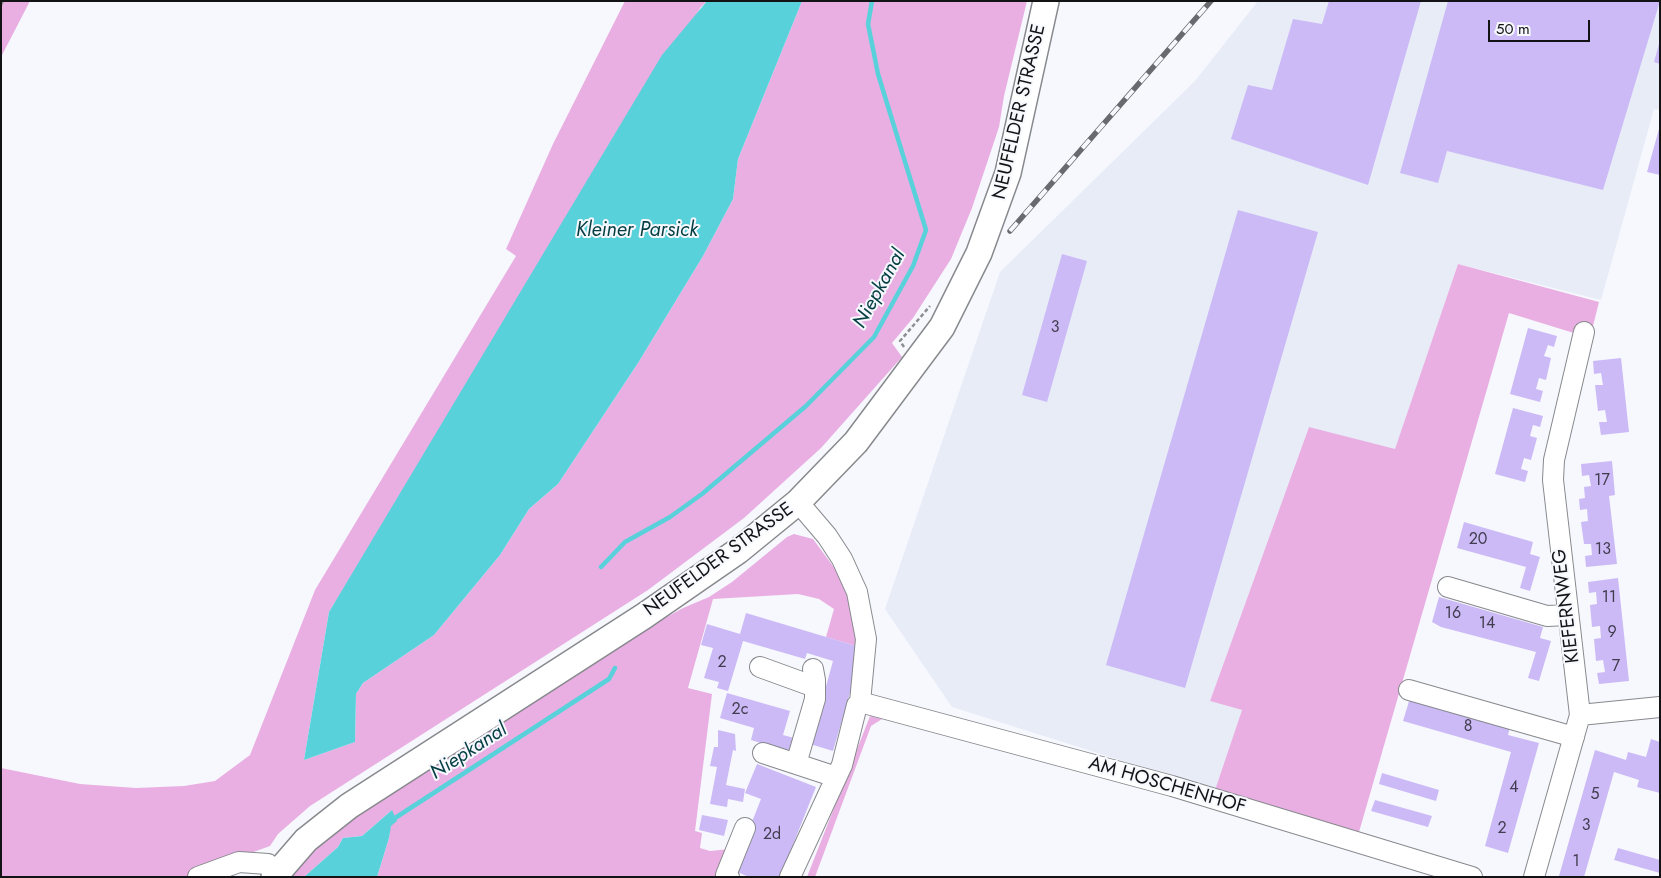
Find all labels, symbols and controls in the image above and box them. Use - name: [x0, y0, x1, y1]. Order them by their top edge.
- scale bar: [1491, 10, 1594, 42]
- text: 50 m: [1496, 18, 1530, 40]
- street label: NEUFELDER STRASSE: [989, 22, 1051, 202]
- water label: Kleiner Parsick: [576, 219, 698, 243]
- water label: Niepkanal: [849, 245, 911, 333]
- house number: 3: [1051, 318, 1059, 338]
- house number: 17: [1594, 471, 1610, 491]
- street label: NEUFELDER STRASSE: [640, 498, 798, 622]
- house number: 20: [1469, 530, 1487, 550]
- house number: 13: [1595, 540, 1611, 560]
- street label: KIEFERNWEG: [1549, 547, 1585, 665]
- house number: 11: [1602, 588, 1616, 608]
- house number: 16: [1445, 604, 1461, 624]
- house number: 14: [1479, 614, 1495, 634]
- house number: 9: [1607, 623, 1617, 643]
- house number: 2: [717, 653, 727, 673]
- house number: 7: [1612, 657, 1620, 677]
- house number: 2c: [732, 700, 748, 720]
- house number: 8: [1464, 717, 1472, 737]
- water label: Niepkanal: [426, 718, 512, 786]
- street label: AM HOSCHENHOF: [1086, 753, 1248, 819]
- house number: 4: [1509, 778, 1519, 798]
- house number: 5: [1590, 785, 1600, 805]
- house number: 3: [1582, 816, 1590, 836]
- house number: 2: [1497, 819, 1507, 839]
- house number: 2d: [763, 825, 781, 845]
- house number: 1: [1572, 852, 1580, 872]

